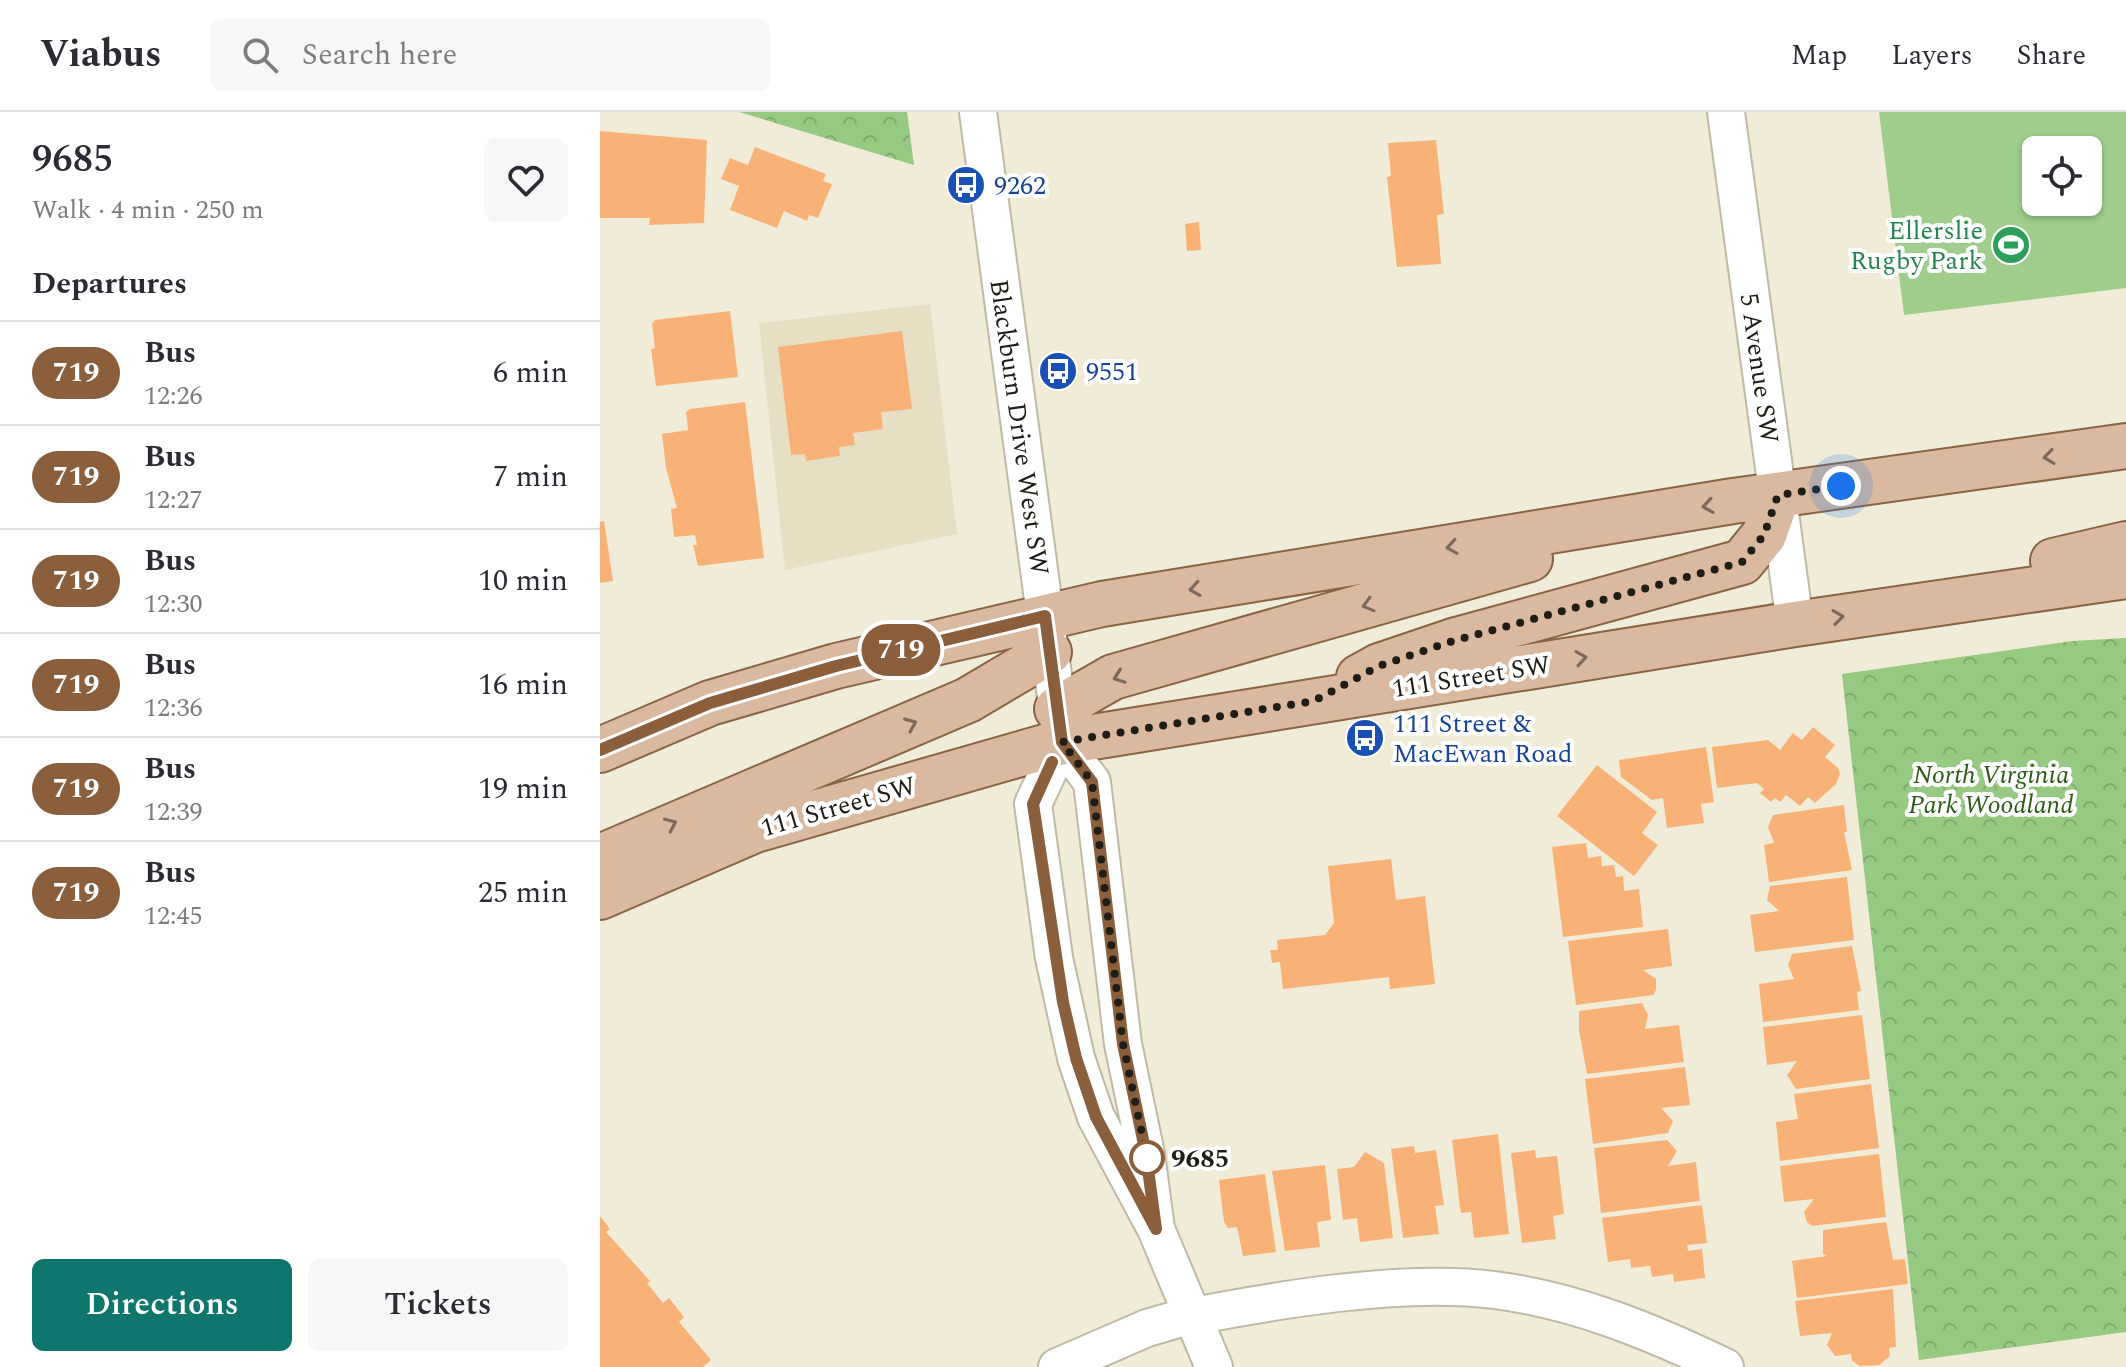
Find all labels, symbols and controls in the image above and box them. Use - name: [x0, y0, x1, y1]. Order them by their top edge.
- search box: [210, 19, 770, 91]
- text: Viabus: [40, 26, 162, 84]
- text: Search here: [302, 32, 457, 78]
- icon: search: [238, 33, 282, 77]
- text: Map: [1791, 34, 1847, 77]
- text: Layers: [1891, 34, 1973, 77]
- text: Share: [2017, 34, 2086, 77]
- text: 9685: [32, 131, 113, 189]
- map controls: [2022, 136, 2102, 216]
- button: locate: [2022, 136, 2102, 216]
- button: heart: [484, 138, 568, 222]
- bus stop icon: 9262: [945, 164, 987, 206]
- place label: 9262: [994, 166, 1046, 206]
- text: Walk · 4 min · 250 m: [32, 190, 264, 230]
- place label: Ellerslie Rugby Park: [1850, 211, 1983, 281]
- sports icon: Ellerslie Rugby Park: [1990, 224, 2032, 266]
- text: Departures: [32, 261, 187, 307]
- street label: Blackburn Drive West SW: [978, 277, 1060, 578]
- street label: 5 Avenue SW: [1729, 291, 1789, 446]
- text: Bus: [144, 330, 196, 376]
- text: 6 min: [493, 350, 568, 396]
- bus stop icon: 9551: [1037, 350, 1079, 392]
- text: 719: [52, 351, 100, 394]
- place label: 9551: [1086, 352, 1138, 392]
- text: 12:26: [144, 376, 203, 416]
- text: Bus: [144, 434, 196, 480]
- one-way arrow: [2042, 448, 2056, 465]
- text: 7 min: [493, 454, 568, 500]
- text: 719: [52, 455, 100, 498]
- your location: [1821, 466, 1861, 506]
- text: 12:27: [144, 480, 203, 520]
- one-way arrow: [1701, 496, 1715, 513]
- text: Bus: [144, 538, 196, 584]
- one-way arrow: [1445, 538, 1458, 555]
- text: 10 min: [478, 558, 568, 604]
- text: 719: [52, 559, 100, 602]
- one-way arrow: [1188, 580, 1202, 597]
- text: 12:30: [144, 584, 203, 624]
- one-way arrow: [1362, 596, 1376, 612]
- one-way arrow: [1831, 609, 1845, 626]
- line badge: 719: [855, 624, 947, 676]
- text: 719: [877, 628, 925, 671]
- text: Bus: [144, 642, 196, 688]
- street label: 111 Street SW: [1389, 645, 1554, 709]
- one-way arrow: [1574, 650, 1588, 667]
- text: 16 min: [478, 662, 568, 708]
- text: 719: [52, 663, 100, 706]
- one-way arrow: [1113, 667, 1127, 684]
- text: 12:36: [144, 688, 203, 728]
- place label: 111 Street & MacEwan Road: [1393, 704, 1573, 774]
- one-way arrow: [903, 717, 917, 733]
- bus stop icon: 111 Street & MacEwan Road: [1344, 717, 1386, 759]
- text: Bus: [144, 746, 196, 792]
- park label: North Virginia Park Woodland: [1908, 755, 2074, 825]
- text: 19 min: [478, 766, 568, 812]
- street label: 111 Street SW: [756, 766, 921, 848]
- text: 719: [52, 767, 100, 810]
- text: 12:39: [144, 792, 203, 832]
- one-way arrow: [663, 818, 677, 834]
- text: Bus: [144, 850, 196, 896]
- text: 25 min: [478, 870, 568, 916]
- text: 719: [52, 871, 100, 914]
- text: 12:45: [144, 896, 203, 936]
- place label: 9685: [1171, 1139, 1229, 1179]
- marker: 9685: [1130, 1141, 1164, 1175]
- button: Directions: [32, 1259, 292, 1351]
- button: Tickets: [308, 1259, 568, 1351]

